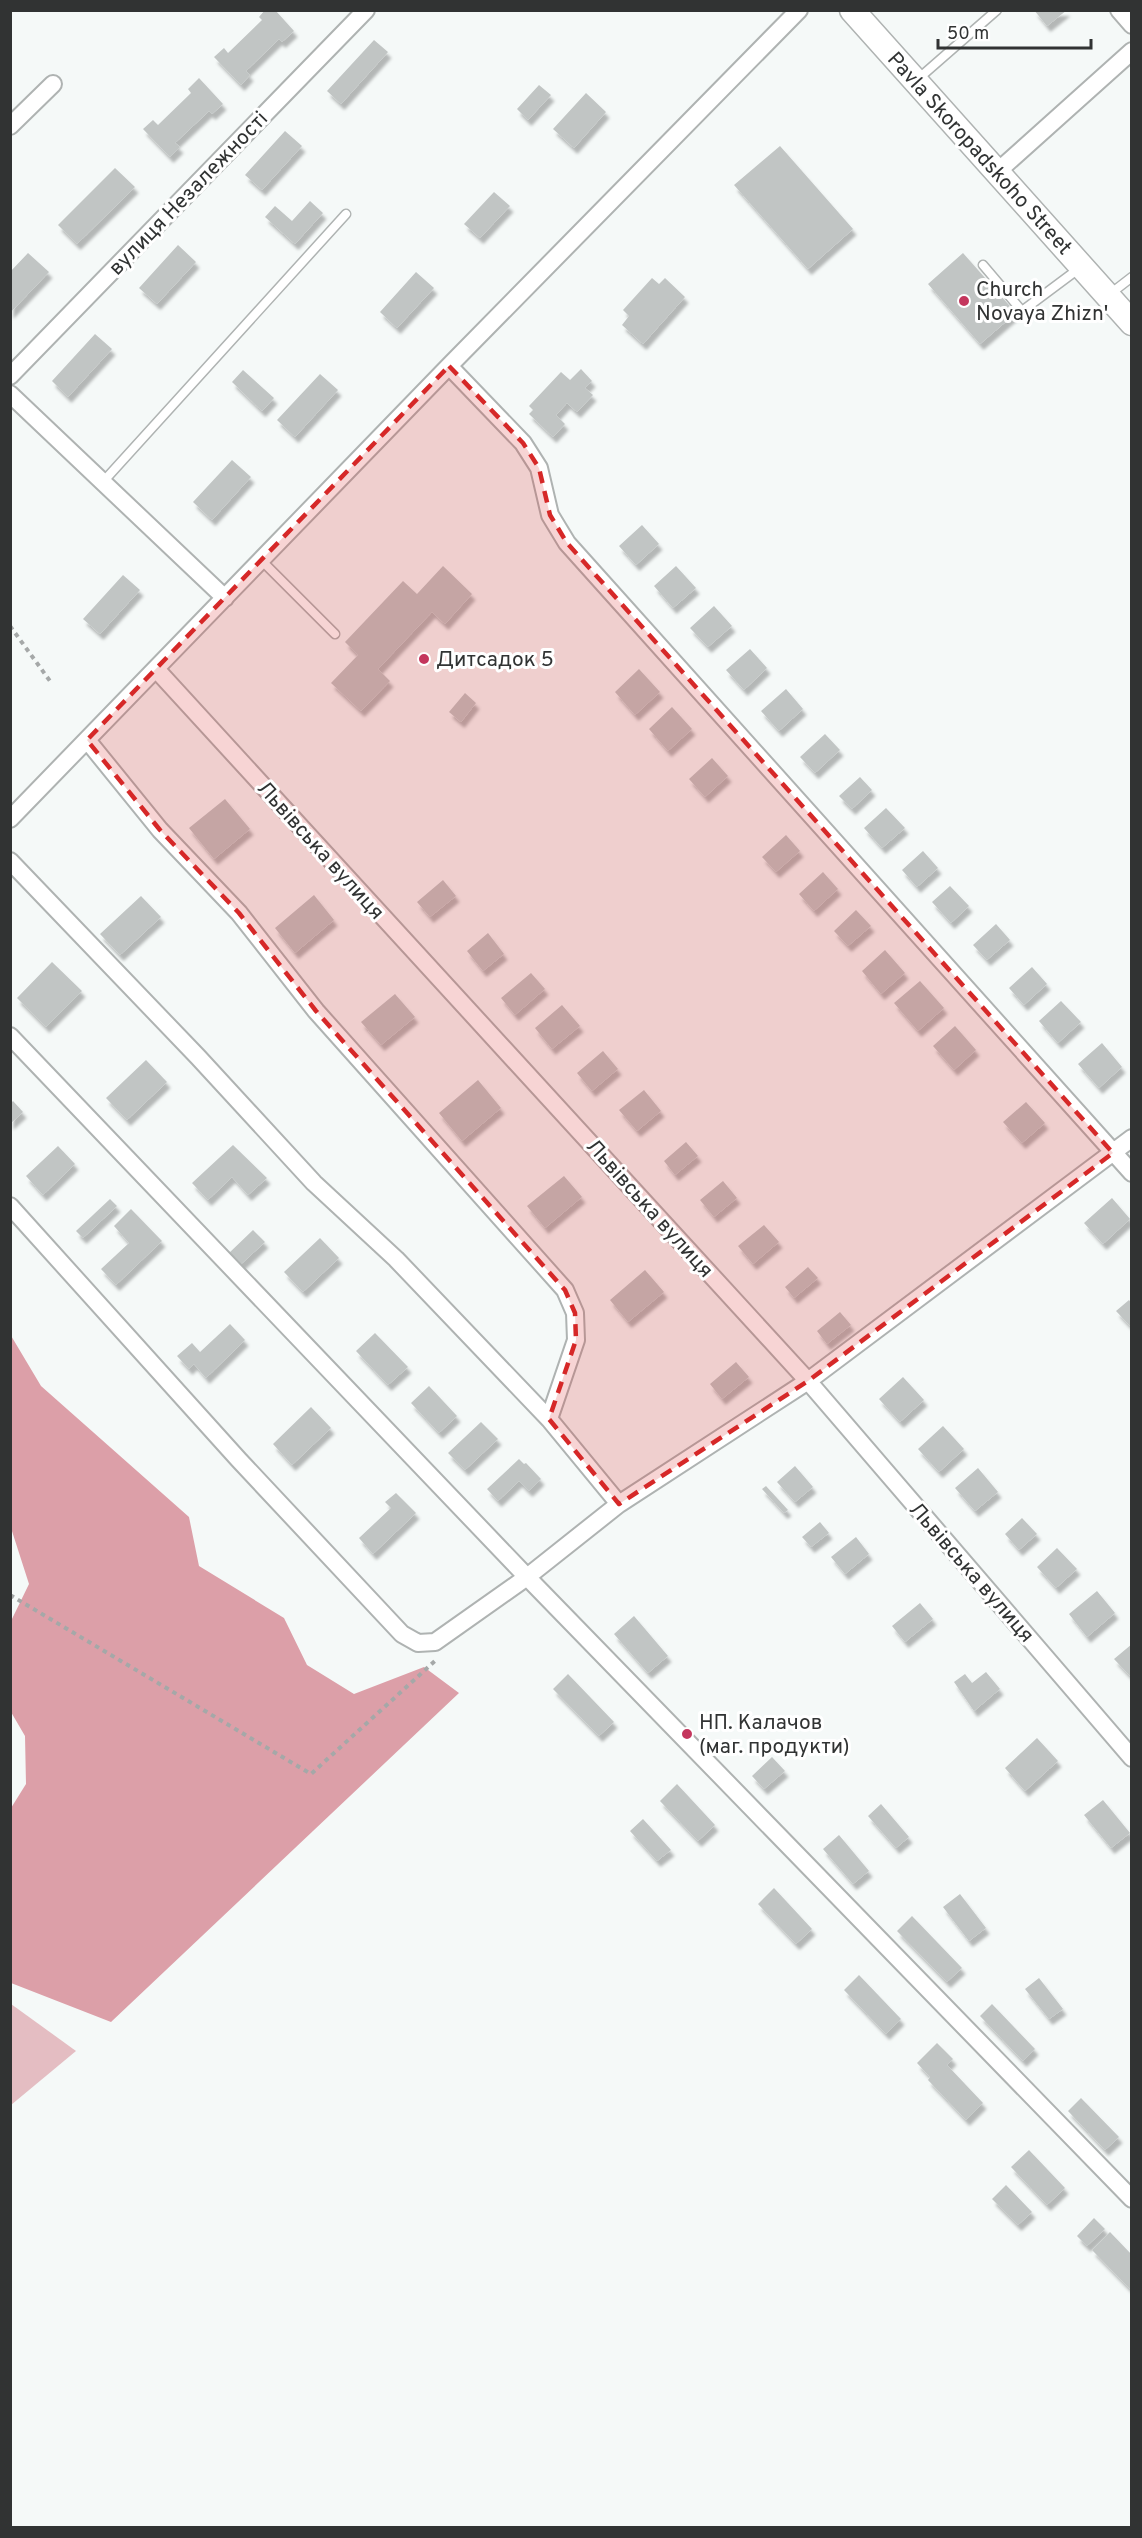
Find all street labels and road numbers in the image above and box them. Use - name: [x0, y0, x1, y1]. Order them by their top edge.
- street label: Pavla Skoropadskoho Street: [881, 47, 1077, 261]
- street label: вулиця Незалежності: [104, 106, 275, 282]
- street label: Львівська вулиця: [250, 776, 389, 926]
- street label: Львівська вулиця: [579, 1134, 718, 1284]
- street label: Львівська вулиця: [902, 1497, 1039, 1649]

